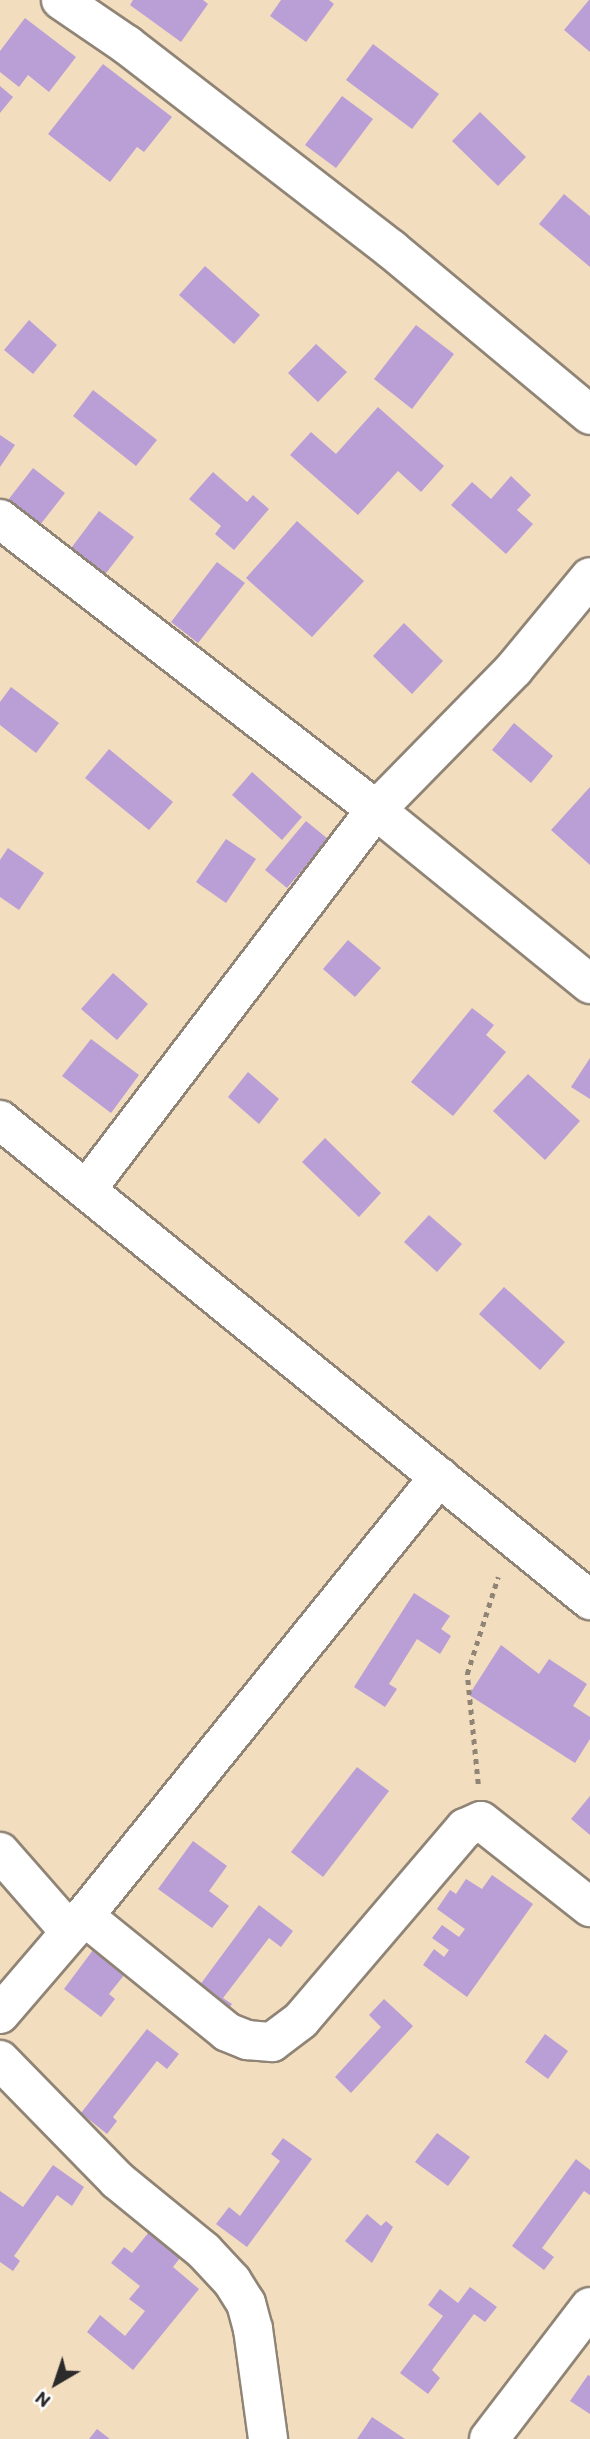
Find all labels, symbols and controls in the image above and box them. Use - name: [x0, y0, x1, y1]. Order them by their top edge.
- north arrow: [21, 2348, 91, 2418]
- text: N: [30, 2387, 55, 2413]

